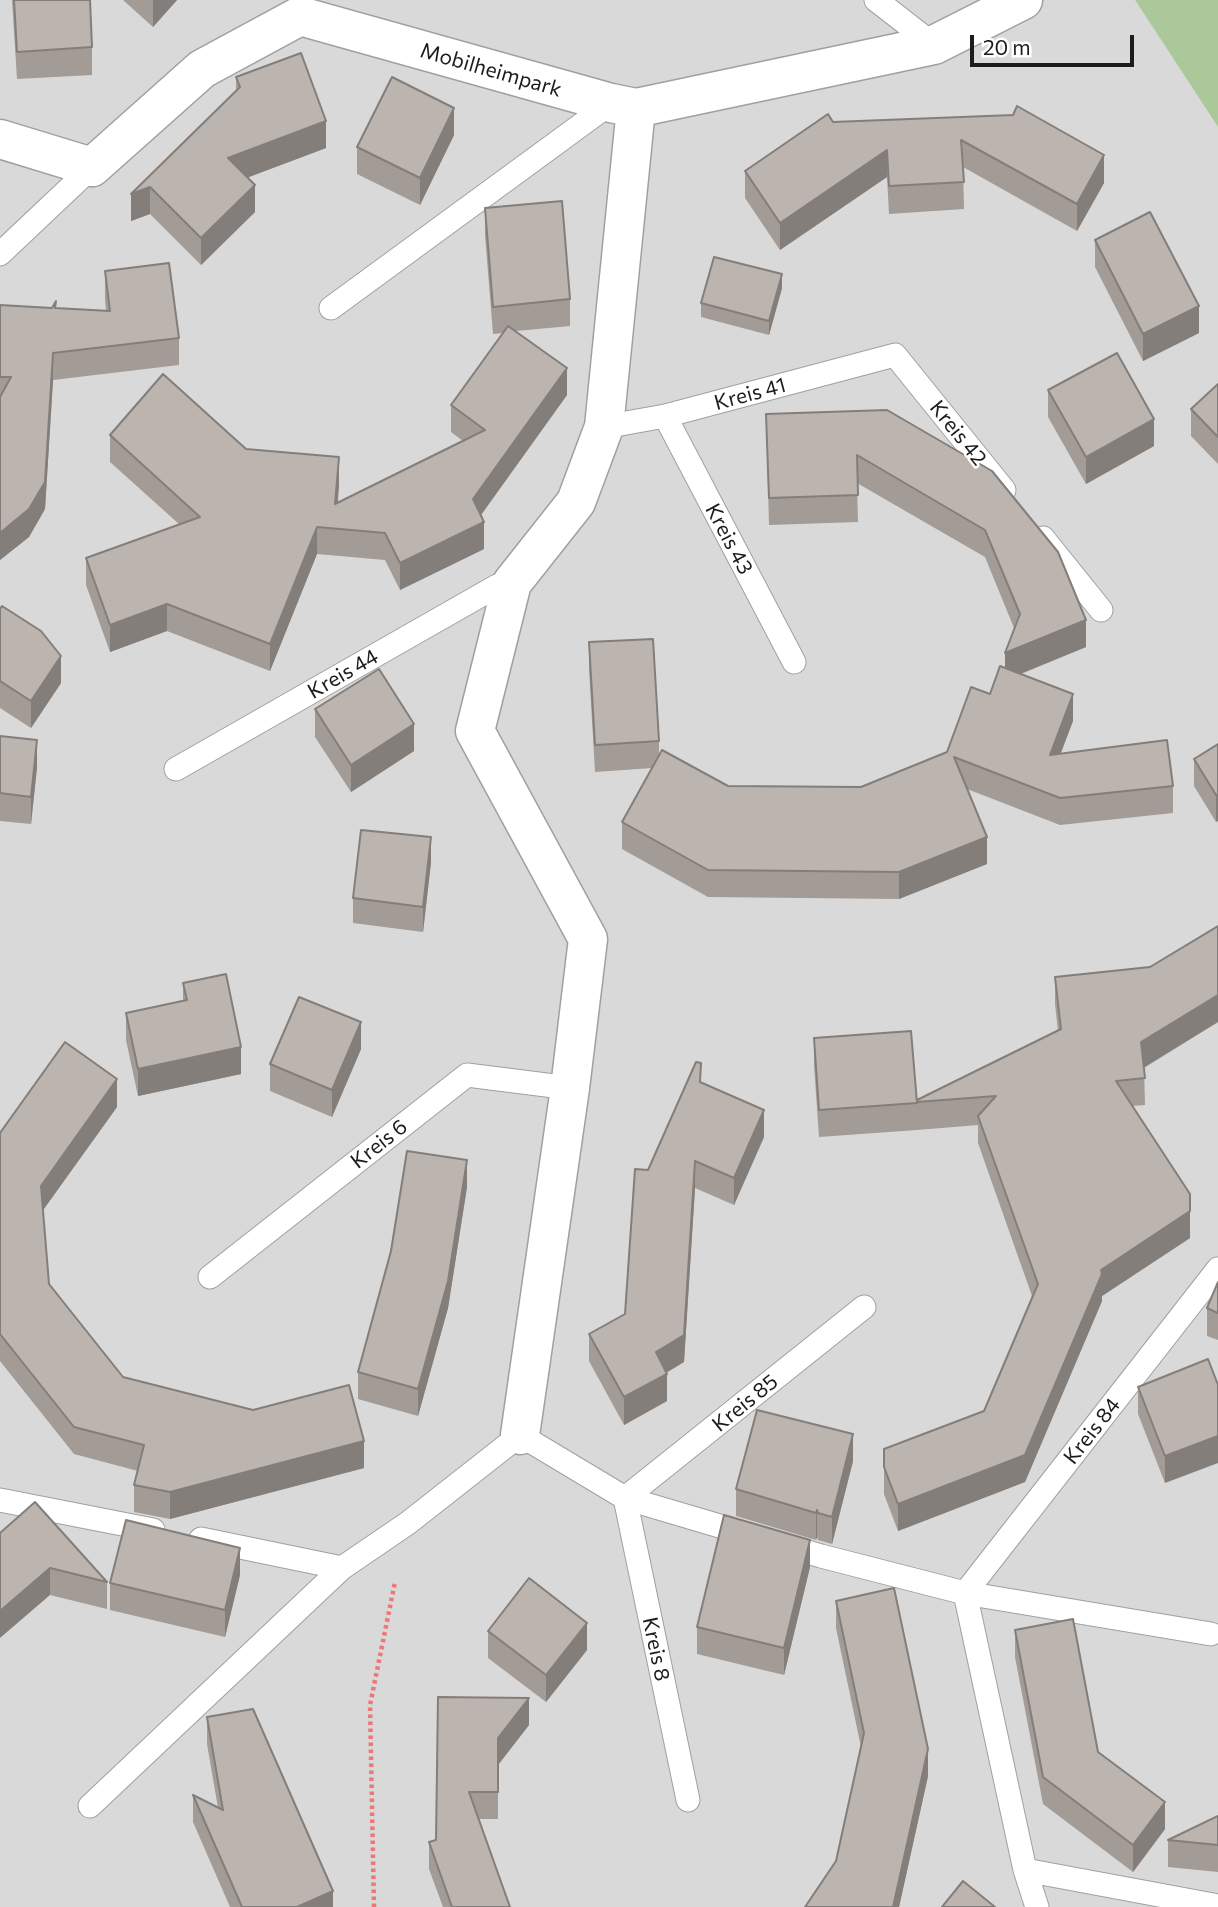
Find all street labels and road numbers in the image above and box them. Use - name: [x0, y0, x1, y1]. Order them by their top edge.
- street label: Mobilheimpark: [417, 38, 565, 102]
- street label: Kreis 41: [711, 372, 789, 416]
- street label: Kreis 42: [924, 395, 992, 471]
- street label: Kreis 43: [700, 499, 758, 579]
- street label: Kreis 44: [303, 644, 383, 704]
- street label: Kreis 6: [346, 1114, 412, 1174]
- street label: Kreis 85: [707, 1369, 783, 1437]
- street label: Kreis 84: [1058, 1393, 1126, 1469]
- street label: Kreis 8: [637, 1615, 675, 1683]

